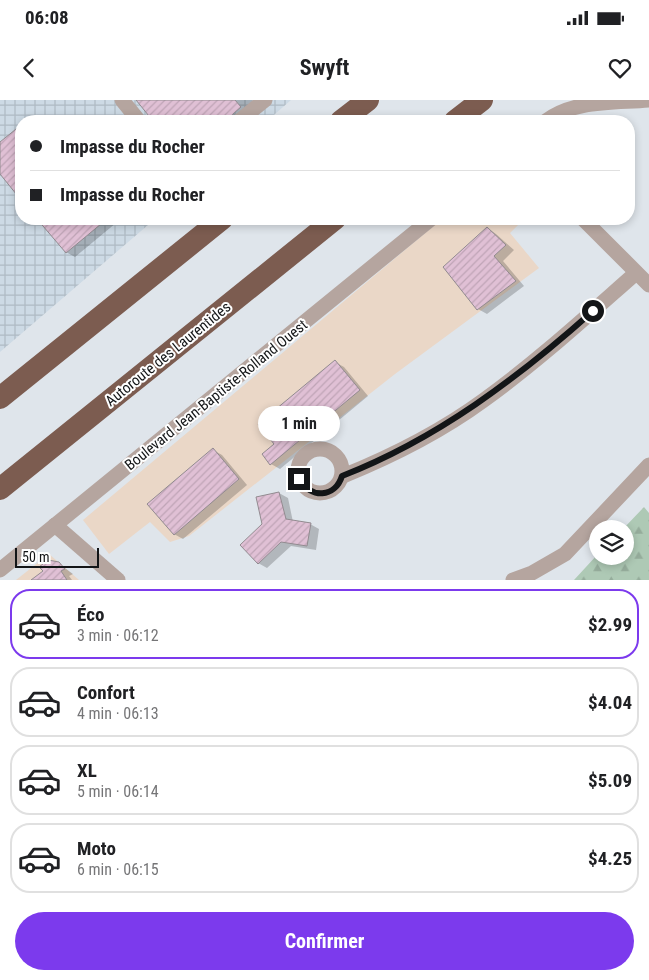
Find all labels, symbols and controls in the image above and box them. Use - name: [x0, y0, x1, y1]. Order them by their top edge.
- text: 06:08: [25, 6, 69, 29]
- icon: back: [15, 54, 43, 82]
- icon: heart: [606, 54, 634, 82]
- text: Swyft: [300, 55, 349, 80]
- text: Impasse du Rocher: [60, 135, 205, 158]
- text: Impasse du Rocher: [60, 183, 205, 206]
- street label: Autoroute des Laurentides: [102, 298, 234, 410]
- route start: [582, 300, 604, 322]
- street label: Boulevard Jean-Baptiste-Rolland Ouest: [121, 316, 311, 474]
- callout: 1 min: [258, 406, 340, 442]
- text: 1 min: [281, 414, 317, 433]
- route end: [288, 468, 310, 490]
- map controls: [589, 520, 634, 565]
- button: layers: [589, 520, 634, 565]
- scale bar: [15, 545, 99, 568]
- text: 50 m: [22, 549, 50, 565]
- icon: car: [17, 602, 62, 647]
- text: Éco: [77, 603, 104, 626]
- text: $2.99: [588, 613, 632, 636]
- text: 3 min · 06:12: [77, 626, 159, 645]
- icon: car: [17, 680, 62, 725]
- text: Confort: [77, 681, 135, 704]
- text: $4.04: [588, 691, 632, 714]
- text: 4 min · 06:13: [77, 704, 159, 723]
- icon: car: [17, 758, 62, 803]
- text: XL: [77, 759, 97, 782]
- text: $5.09: [588, 769, 632, 792]
- text: 5 min · 06:14: [77, 782, 159, 801]
- icon: car: [17, 836, 62, 881]
- text: Moto: [77, 837, 116, 860]
- text: $4.25: [588, 847, 632, 870]
- text: 6 min · 06:15: [77, 860, 159, 879]
- button: Confirmer: [15, 912, 634, 970]

